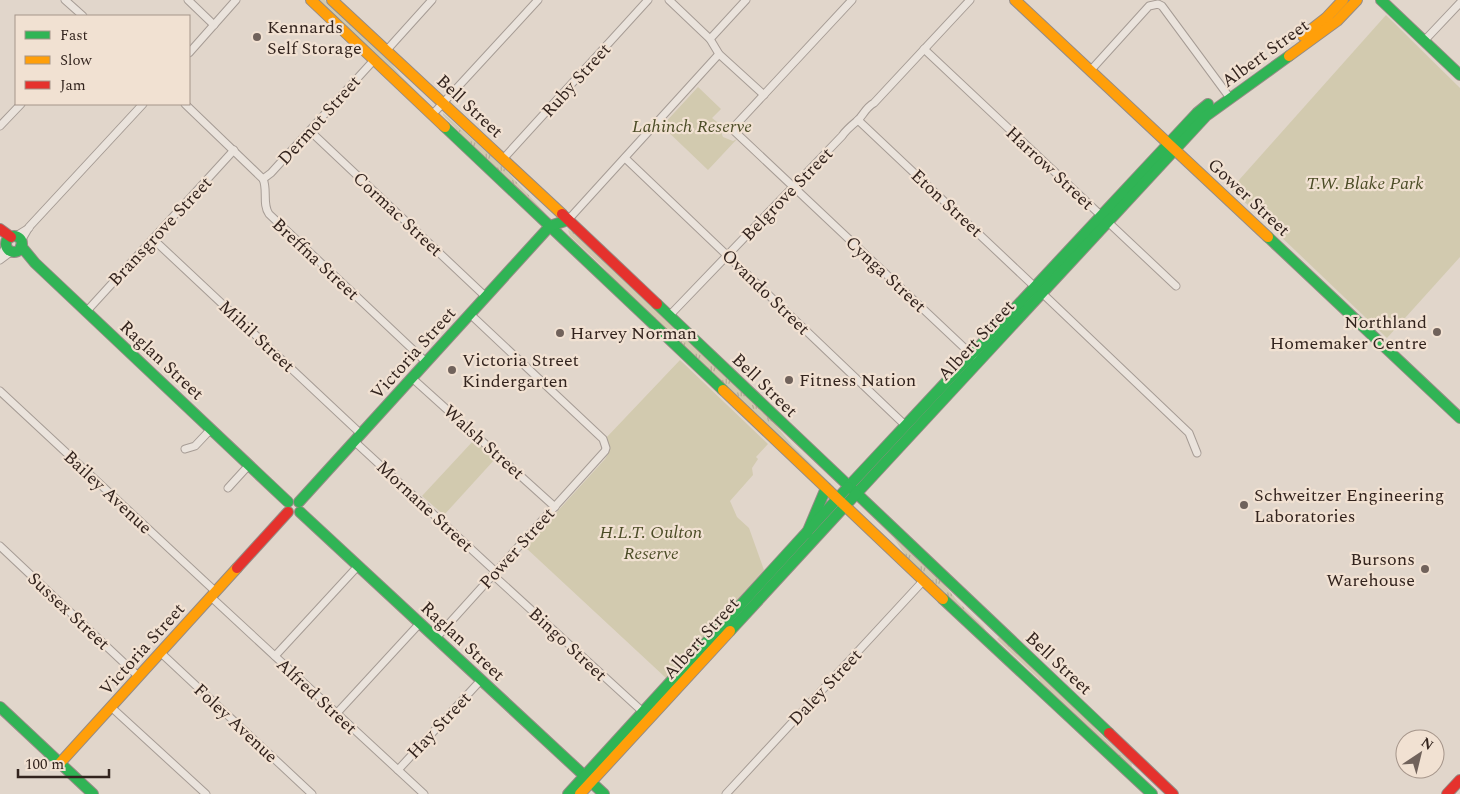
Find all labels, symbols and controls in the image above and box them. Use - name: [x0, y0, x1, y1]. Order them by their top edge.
- street label: Albert Street: [1216, 12, 1315, 95]
- place label: Kennards Self Storage: [267, 14, 362, 62]
- legend: [15, 15, 190, 105]
- text: Fast: [60, 24, 88, 47]
- marker: Kennards Self Storage: [251, 31, 263, 43]
- street label: Ruby Street: [535, 37, 617, 124]
- text: Slow: [60, 49, 92, 72]
- street label: Bell Street: [430, 68, 509, 145]
- street label: Dermot Street: [271, 69, 367, 171]
- text: Jam: [60, 74, 86, 97]
- park label: Lahinch Reserve: [632, 113, 752, 140]
- street label: Harrow Street: [999, 120, 1100, 217]
- street label: Belgrove Street: [735, 141, 839, 247]
- street label: Gower Street: [1201, 152, 1296, 243]
- street label: Eton Street: [905, 163, 989, 244]
- street label: Cormac Street: [347, 165, 449, 263]
- street label: Bransgrove Street: [102, 170, 219, 292]
- park label: T.W. Blake Park: [1306, 170, 1424, 197]
- street label: Breffna Street: [266, 212, 365, 307]
- street label: Cynga Street: [839, 230, 932, 319]
- street label: Ovando Street: [715, 243, 816, 342]
- street label: Mihil Street: [212, 294, 301, 379]
- street label: Albert Street: [931, 294, 1021, 387]
- street label: Victoria Street: [364, 301, 463, 406]
- place label: Northland Homemaker Centre: [1270, 309, 1427, 357]
- street label: Raglan Street: [113, 314, 210, 407]
- place label: Harvey Norman: [570, 320, 697, 347]
- marker: Northland Homemaker Centre: [1431, 326, 1443, 338]
- marker: Harvey Norman: [554, 327, 566, 339]
- place label: Victoria Street Kindergarten: [462, 347, 579, 395]
- street label: Bell Street: [725, 347, 804, 424]
- marker: Victoria Street Kindergarten: [446, 364, 458, 376]
- place label: Fitness Nation: [799, 367, 916, 394]
- marker: Fitness Nation: [783, 374, 795, 386]
- street label: Walsh Street: [437, 398, 530, 486]
- street label: Bailey Avenue: [57, 444, 158, 541]
- street label: Mornane Street: [370, 454, 479, 559]
- place label: Schweitzer Engineering Laboratories: [1254, 482, 1444, 530]
- marker: Schweitzer Engineering Laboratories: [1238, 499, 1250, 511]
- street label: Power Street: [473, 501, 562, 595]
- park label: H.L.T. Oulton Reserve: [600, 519, 703, 567]
- place label: Bursons Warehouse: [1326, 546, 1415, 594]
- marker: Bursons Warehouse: [1419, 563, 1431, 575]
- street label: Sussex Street: [21, 566, 116, 657]
- street label: Albert Street: [657, 591, 746, 686]
- street label: Raglan Street: [414, 595, 511, 688]
- street label: Victoria Street: [93, 597, 192, 702]
- street label: Bingo Street: [522, 601, 613, 688]
- street label: Bell Street: [1019, 625, 1098, 702]
- street label: Daley Street: [782, 643, 868, 732]
- street label: Alfred Street: [270, 652, 363, 741]
- street label: Foley Avenue: [187, 677, 284, 770]
- street label: Hay Street: [401, 686, 478, 765]
- north arrow: [1395, 729, 1445, 779]
- text: N: [1416, 732, 1438, 756]
- scale bar: [18, 746, 109, 778]
- text: 100 m: [25, 753, 64, 776]

